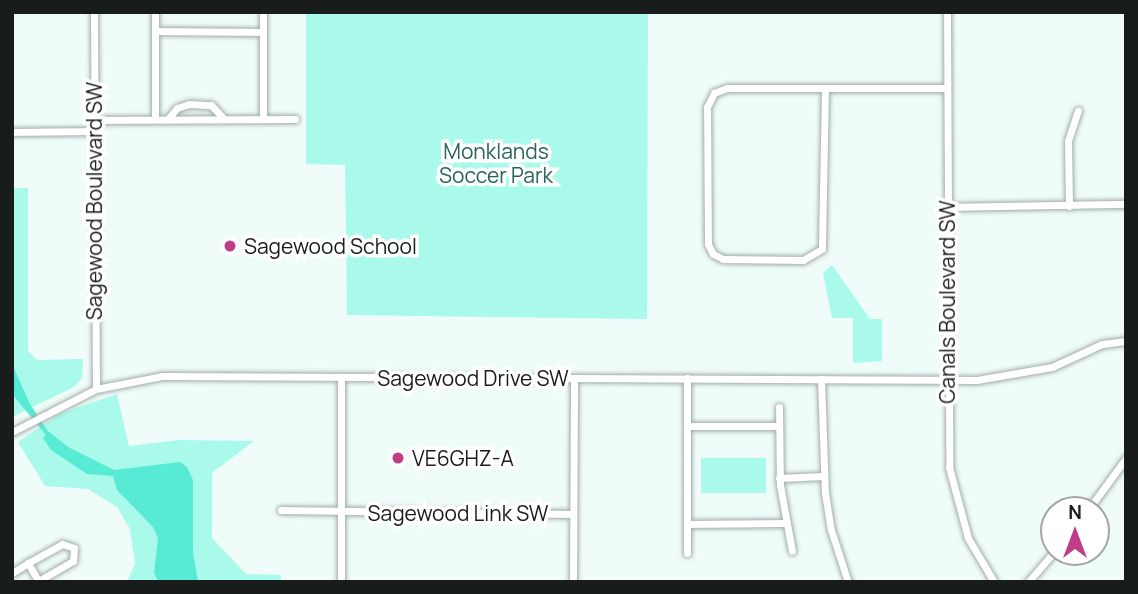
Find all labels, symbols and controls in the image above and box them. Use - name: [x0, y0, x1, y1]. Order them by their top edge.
- street label: Sagewood Boulevard SW: [81, 82, 107, 320]
- park label: Monklands Soccer Park: [439, 138, 553, 188]
- street label: Canals Boulevard SW: [934, 200, 960, 404]
- place label: Sagewood School: [244, 233, 417, 259]
- marker: Sagewood School: [222, 238, 238, 254]
- street label: Sagewood Drive SW: [377, 365, 569, 391]
- place label: VE6GHZ-A: [412, 445, 514, 471]
- marker: VE6GHZ-A: [390, 450, 406, 466]
- north arrow: [1040, 496, 1110, 566]
- text: N: [1068, 499, 1082, 525]
- street label: Sagewood Link SW: [368, 500, 548, 526]

